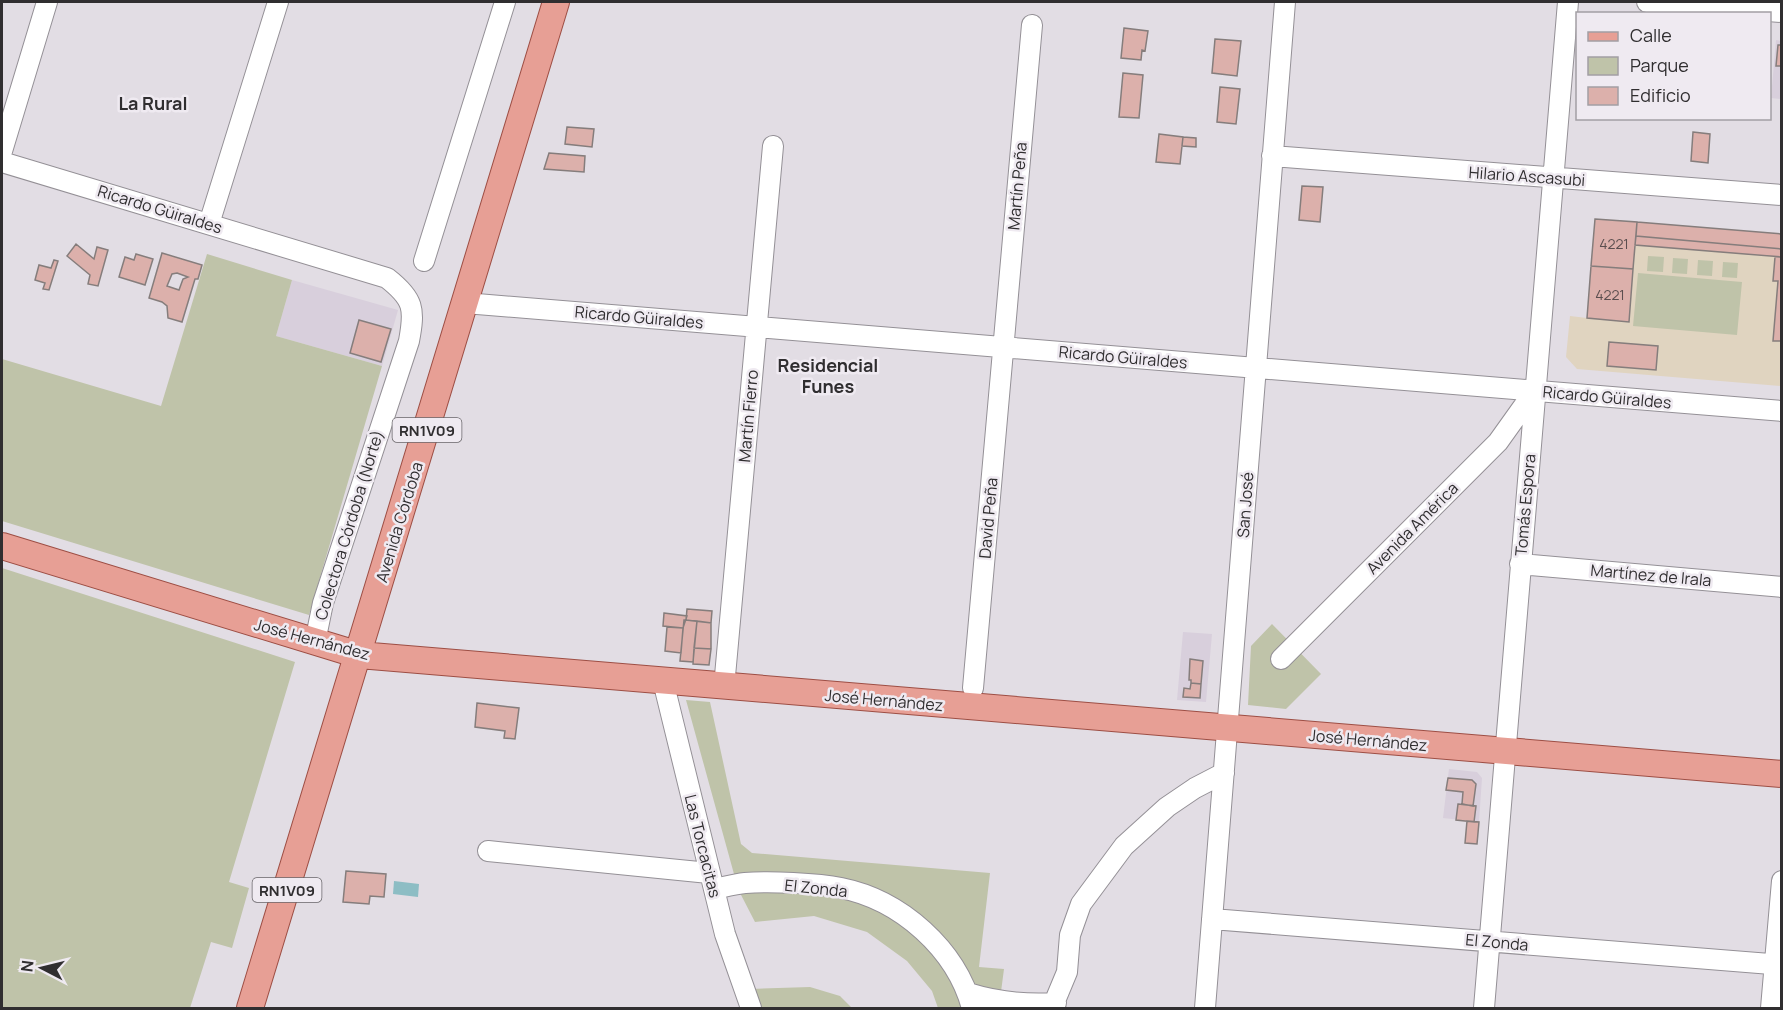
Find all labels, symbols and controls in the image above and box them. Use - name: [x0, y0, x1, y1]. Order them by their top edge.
- legend: [1576, 12, 1771, 120]
- text: Calle: [1630, 23, 1672, 47]
- text: Parque: [1630, 53, 1689, 77]
- text: Edificio: [1630, 83, 1691, 107]
- district label: La Rural: [118, 91, 188, 115]
- street label: Martín Peña: [1002, 141, 1032, 231]
- street label: Hilario Ascasubi: [1468, 161, 1586, 191]
- street label: Ricardo Güiraldes: [95, 180, 225, 238]
- house number: 4221: [1599, 234, 1629, 253]
- house number: 4221: [1595, 285, 1625, 304]
- street label: Ricardo Güiraldes: [574, 300, 704, 334]
- street label: Ricardo Güiraldes: [1058, 340, 1188, 374]
- district label: Residencial Funes: [778, 353, 878, 398]
- street label: Martín Fierro: [733, 369, 763, 463]
- street label: Ricardo Güiraldes: [1542, 380, 1672, 414]
- road number: RN1V09: [392, 418, 462, 442]
- street label: Colectora Córdoba (Norte): [310, 427, 388, 623]
- street label: Tomás Espora: [1510, 453, 1540, 557]
- street label: Avenida Córdoba: [370, 459, 428, 585]
- street label: San José: [1232, 471, 1258, 539]
- street label: David Peña: [974, 477, 1002, 559]
- street label: Avenida América: [1361, 477, 1463, 579]
- street label: Martínez de Irala: [1590, 559, 1712, 591]
- street label: José Hernández: [252, 613, 372, 665]
- street label: José Hernández: [824, 684, 944, 716]
- street label: José Hernández: [1308, 724, 1428, 756]
- street label: Las Torcacitas: [680, 792, 726, 900]
- street label: El Zonda: [783, 874, 849, 902]
- road number: RN1V09: [252, 878, 322, 902]
- street label: El Zonda: [1465, 928, 1529, 956]
- north arrow: [12, 938, 72, 998]
- text: N: [15, 959, 39, 973]

